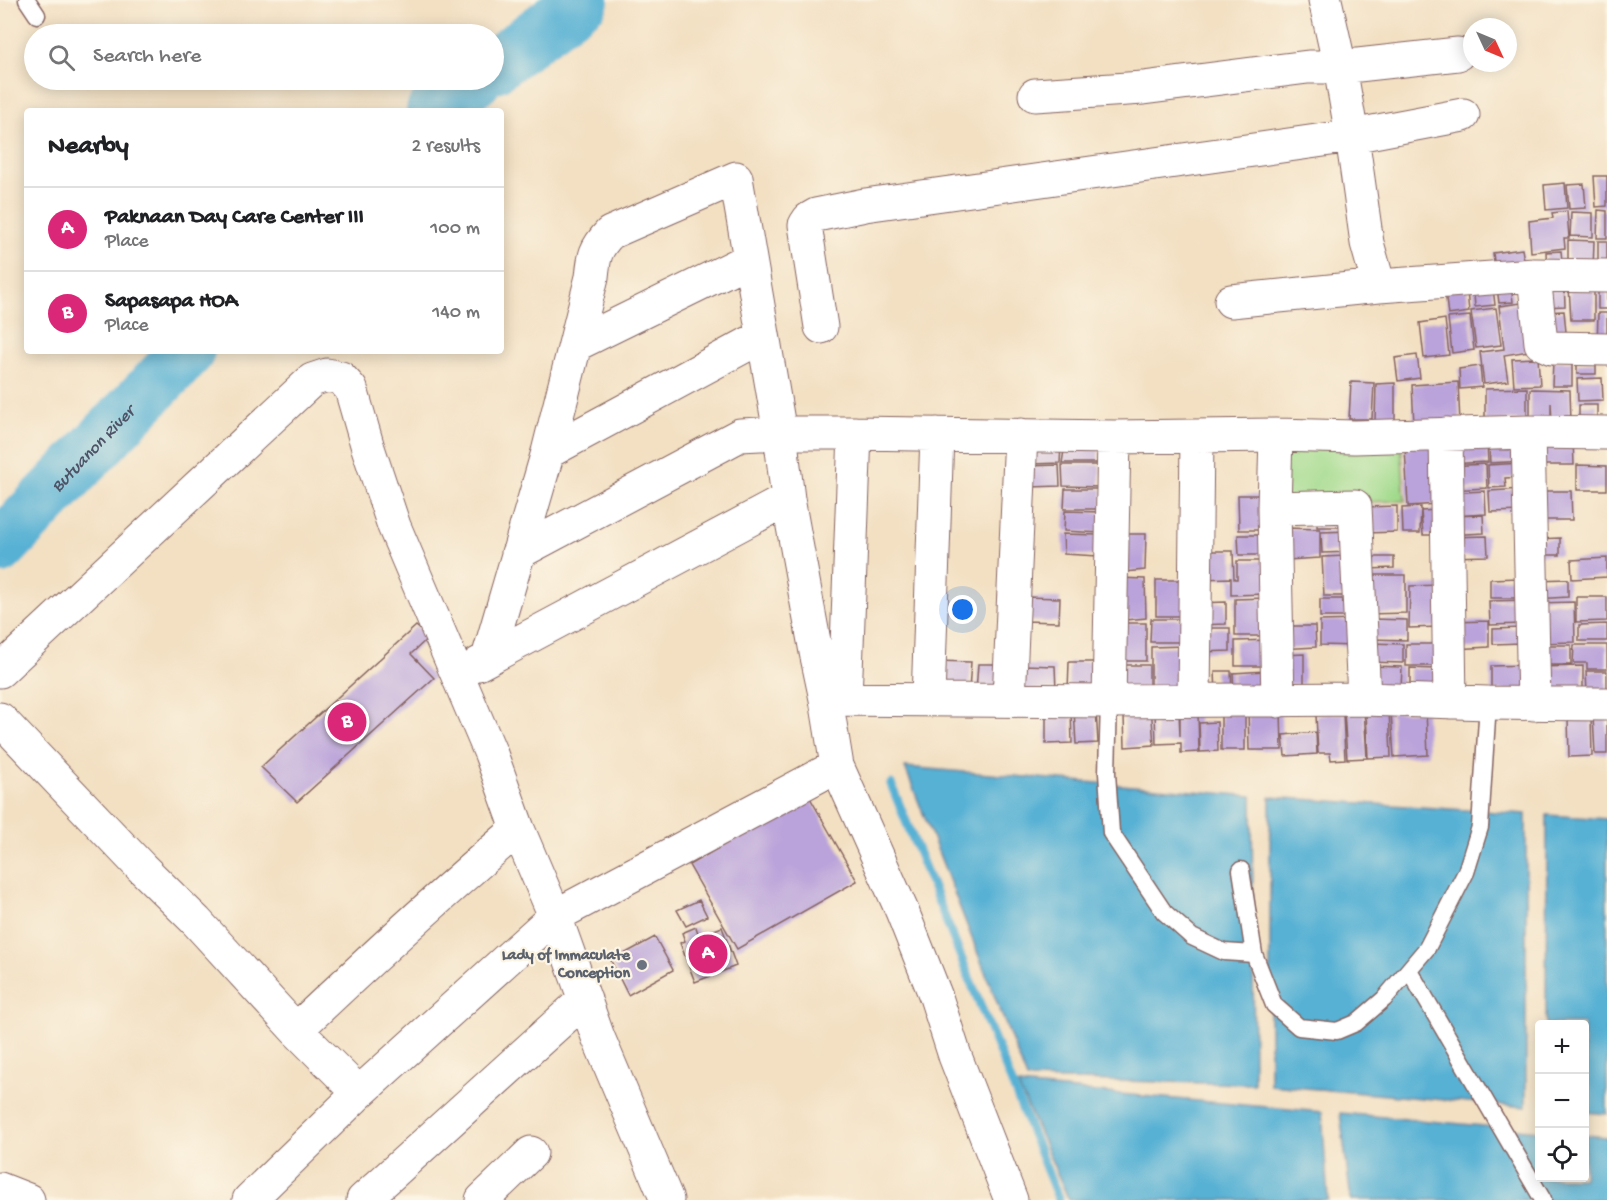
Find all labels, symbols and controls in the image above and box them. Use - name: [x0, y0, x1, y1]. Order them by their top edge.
- north arrow: [1463, 18, 1517, 72]
- search box: [24, 24, 504, 90]
- icon: search: [45, 41, 78, 74]
- text: Search here: [93, 44, 201, 70]
- text: Nearby: [48, 132, 129, 163]
- text: 2 results: [411, 136, 480, 159]
- text: Paknaan Day Care Center III: [105, 205, 364, 231]
- text: A: [62, 218, 73, 241]
- text: 100 m: [430, 218, 480, 241]
- text: Place: [105, 231, 149, 254]
- text: Sapasapa HOA: [105, 289, 238, 315]
- text: B: [62, 302, 73, 325]
- text: 140 m: [432, 302, 480, 325]
- text: Place: [105, 315, 149, 338]
- water label: Butuanon River: [47, 400, 142, 497]
- your location: [948, 595, 977, 624]
- pin: B: [328, 700, 366, 744]
- pin: A: [688, 932, 728, 976]
- place label: Lady of Immaculate Conception: [502, 946, 631, 984]
- marker: Lady of Immaculate Conception: [635, 958, 649, 972]
- map controls: [1535, 1020, 1589, 1182]
- button: +: [1535, 1020, 1589, 1074]
- button: −: [1535, 1074, 1589, 1128]
- button: locate: [1535, 1128, 1589, 1182]

